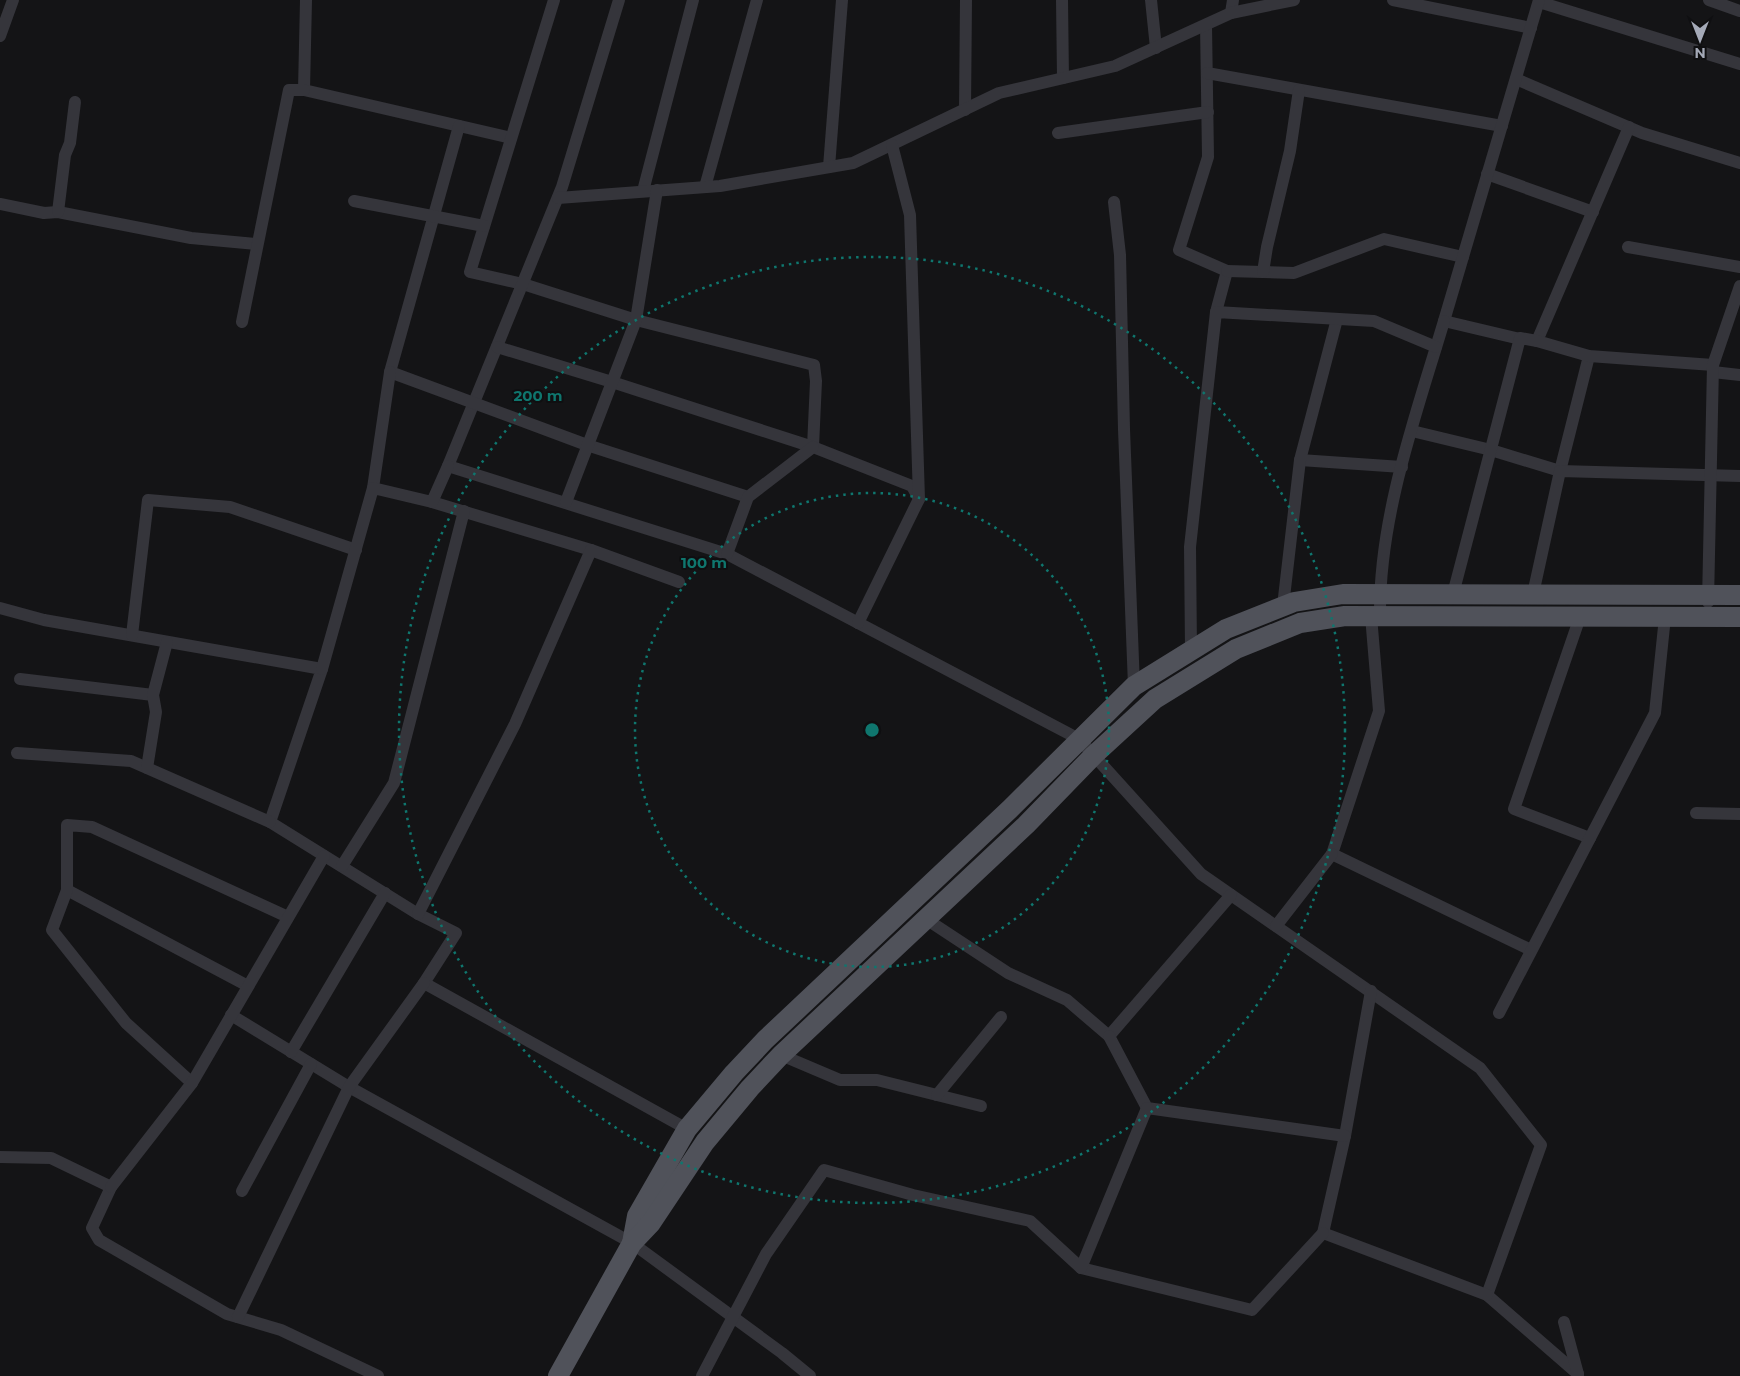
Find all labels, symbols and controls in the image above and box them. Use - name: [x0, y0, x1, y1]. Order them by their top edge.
- north arrow: [1675, 15, 1725, 65]
- text: N: [1694, 44, 1706, 62]
- text: 200 m: [513, 386, 563, 405]
- text: 100 m: [681, 553, 727, 572]
- centre of rings: [863, 721, 881, 739]

